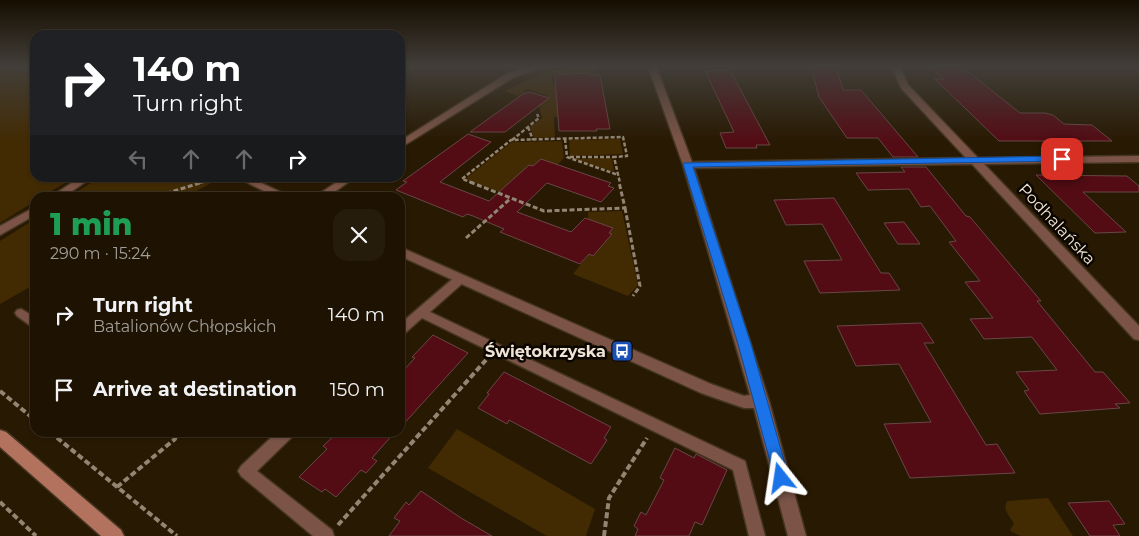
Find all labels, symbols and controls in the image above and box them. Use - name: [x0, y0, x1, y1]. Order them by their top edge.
- text: 140 m: [133, 47, 241, 90]
- icon: right: [50, 50, 115, 115]
- text: Turn right: [133, 90, 243, 117]
- pin: [1041, 138, 1083, 180]
- icon: left: [124, 145, 152, 173]
- icon: ahead: [177, 145, 205, 173]
- icon: ahead: [230, 145, 258, 173]
- icon: right: [283, 145, 311, 173]
- icon: arrive: [1048, 145, 1076, 173]
- street label: Podhalańska: [1015, 180, 1099, 268]
- text: 1 min: [50, 206, 133, 243]
- button: close: [333, 209, 385, 261]
- text: 290 m · 15:24: [50, 244, 151, 263]
- text: Turn right: [93, 294, 193, 317]
- icon: right: [50, 301, 78, 329]
- text: 140 m: [328, 303, 385, 326]
- text: Batalionów Chłopskich: [93, 317, 277, 336]
- bus stop icon: Świętokrzyska: [610, 339, 634, 363]
- place label: Świętokrzyska: [485, 342, 606, 361]
- icon: arrive: [50, 376, 78, 404]
- text: Arrive at destination: [93, 378, 297, 401]
- text: 150 m: [330, 378, 385, 401]
- position arrow: [754, 451, 806, 503]

